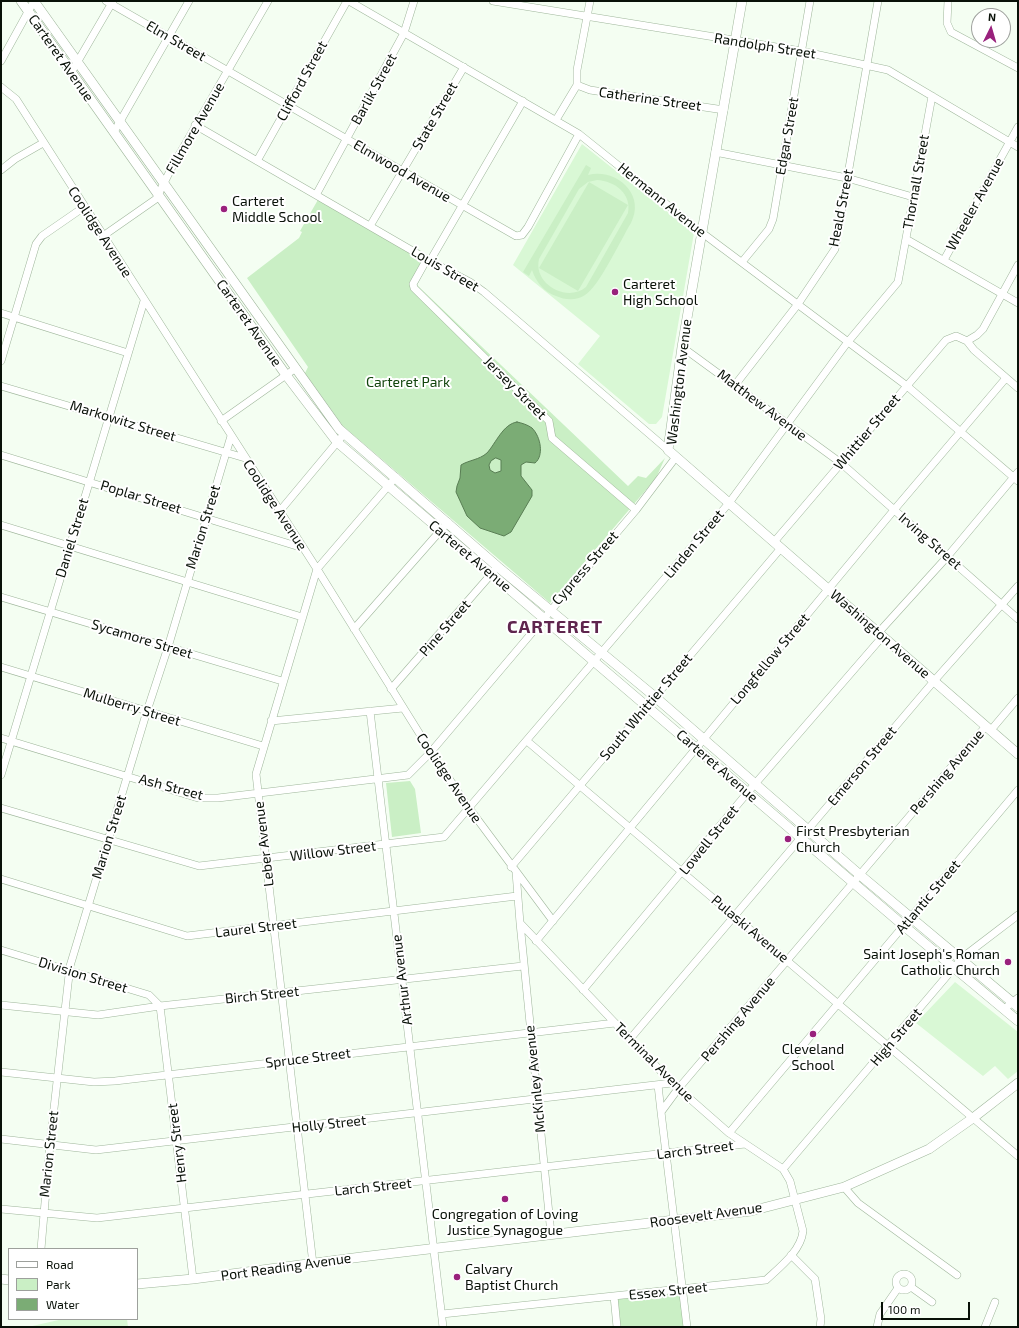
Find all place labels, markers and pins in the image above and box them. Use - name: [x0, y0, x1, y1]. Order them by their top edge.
- place label: Carteret Middle School: [232, 193, 321, 226]
- marker: Carteret Middle School: [219, 204, 229, 214]
- place label: Carteret High School: [623, 276, 698, 308]
- marker: Carteret High School: [610, 287, 620, 297]
- place label: First Presbyterian Church: [796, 823, 910, 856]
- marker: First Presbyterian Church: [783, 834, 793, 844]
- place label: Saint Joseph's Roman Catholic Church: [863, 946, 1000, 978]
- marker: Saint Joseph's Roman Catholic Church: [1003, 957, 1013, 967]
- marker: Cleveland School: [808, 1029, 818, 1039]
- place label: Cleveland School: [782, 1041, 844, 1074]
- marker: Congregation of Loving Justice Synagogue: [500, 1194, 510, 1204]
- place label: Congregation of Loving Justice Synagogue: [432, 1206, 578, 1238]
- place label: Calvary Baptist Church: [465, 1261, 558, 1294]
- marker: Calvary Baptist Church: [452, 1272, 462, 1282]

